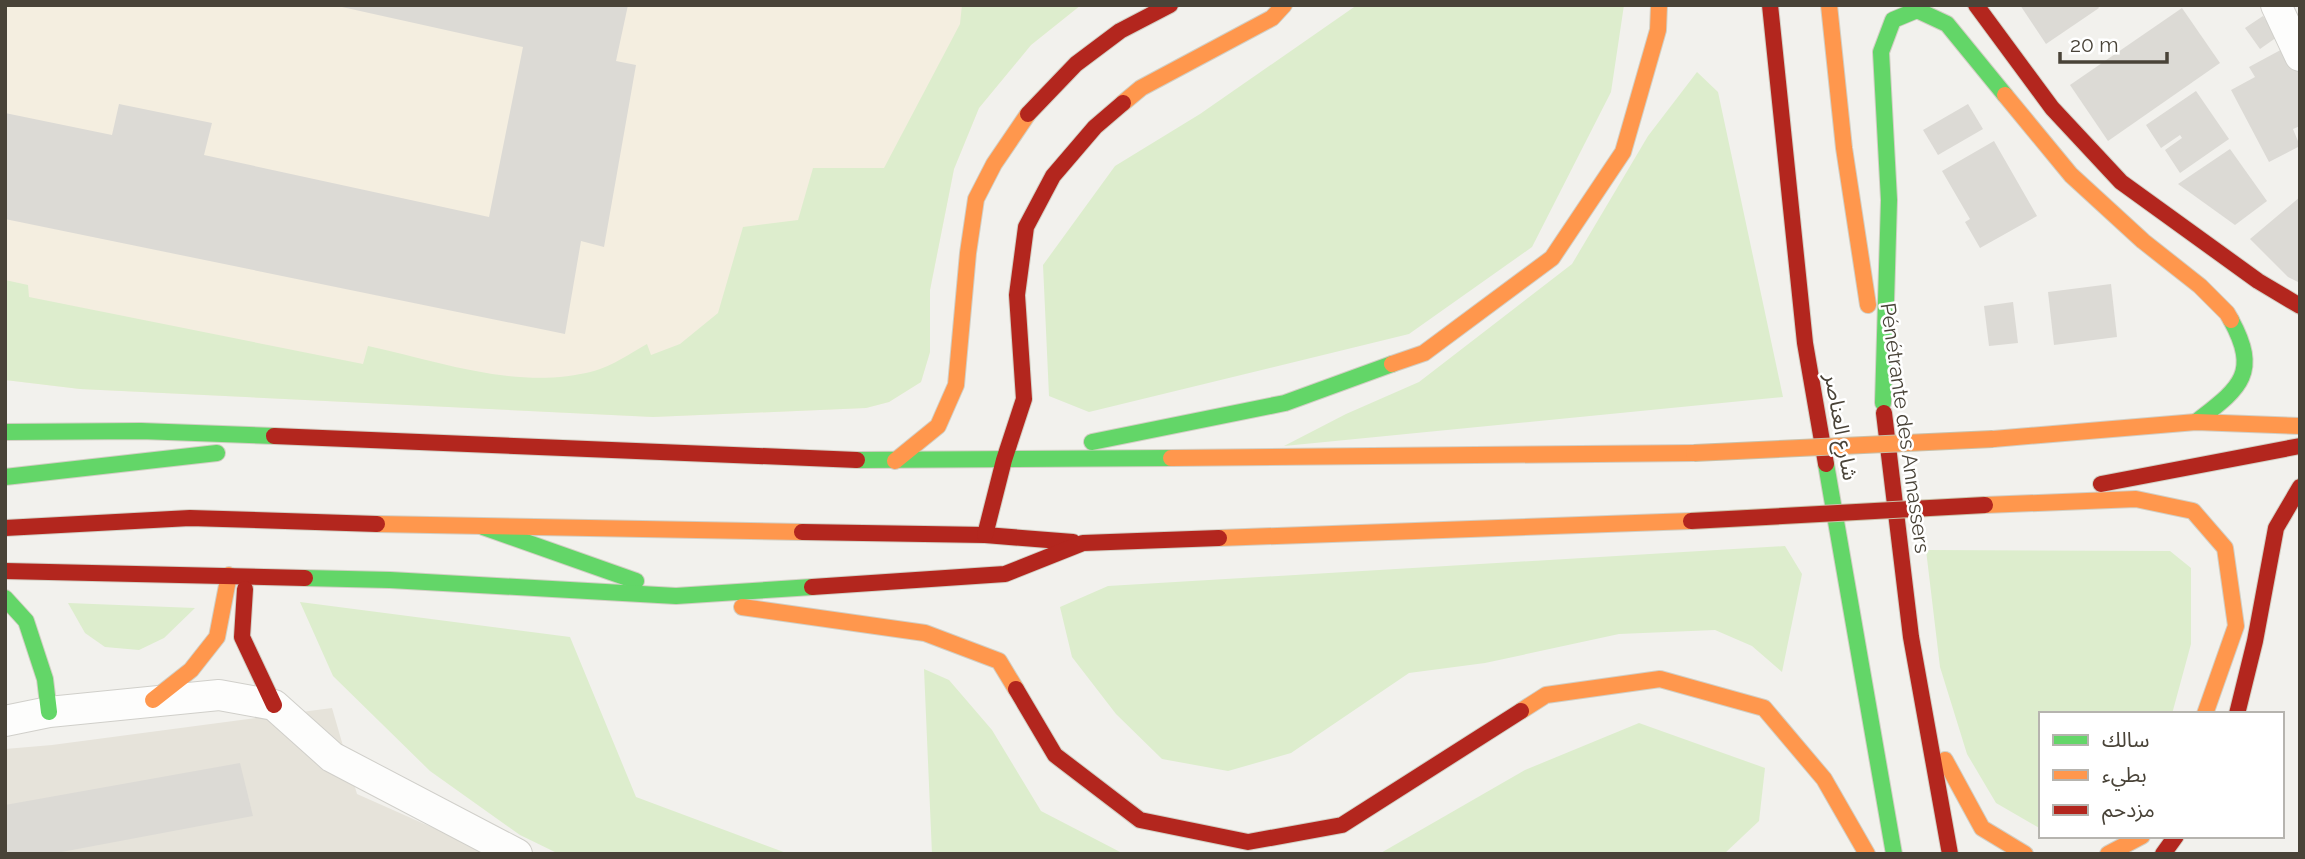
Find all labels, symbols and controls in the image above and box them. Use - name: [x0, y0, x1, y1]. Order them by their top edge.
- scale bar: [2060, 21, 2167, 65]
- text: 20 m: [2070, 32, 2118, 57]
- street label: Pénétrante des Annassers: [1876, 301, 1935, 555]
- street label: شارع العناصر: [1817, 370, 1863, 483]
- legend: [2039, 712, 2284, 838]
- text: سالك: [2102, 727, 2149, 752]
- text: بطيء: [2102, 762, 2147, 791]
- text: مزدحم: [2102, 797, 2155, 825]

